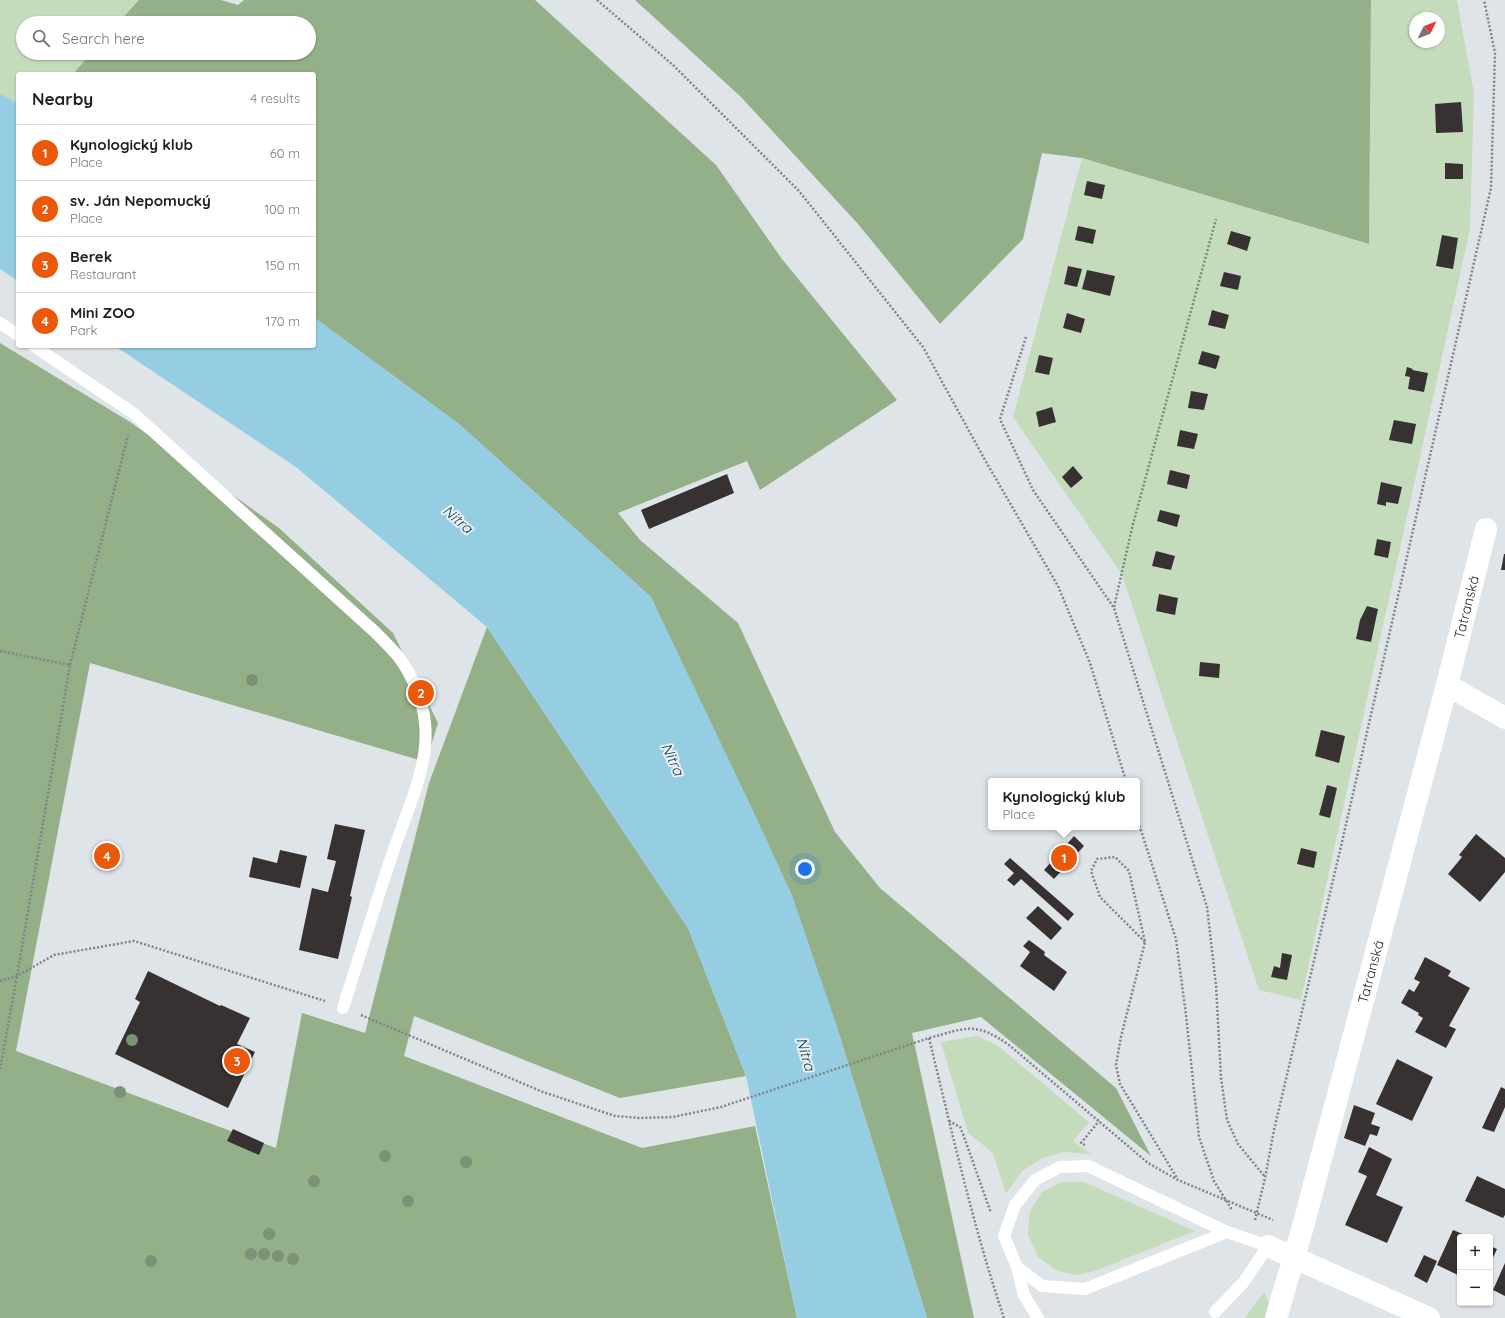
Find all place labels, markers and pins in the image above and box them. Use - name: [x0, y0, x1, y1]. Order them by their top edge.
- pin: 2: [408, 678, 434, 708]
- pin: 4: [94, 841, 120, 871]
- pin: 1: [1051, 843, 1077, 873]
- pin: 3: [224, 1046, 250, 1076]

